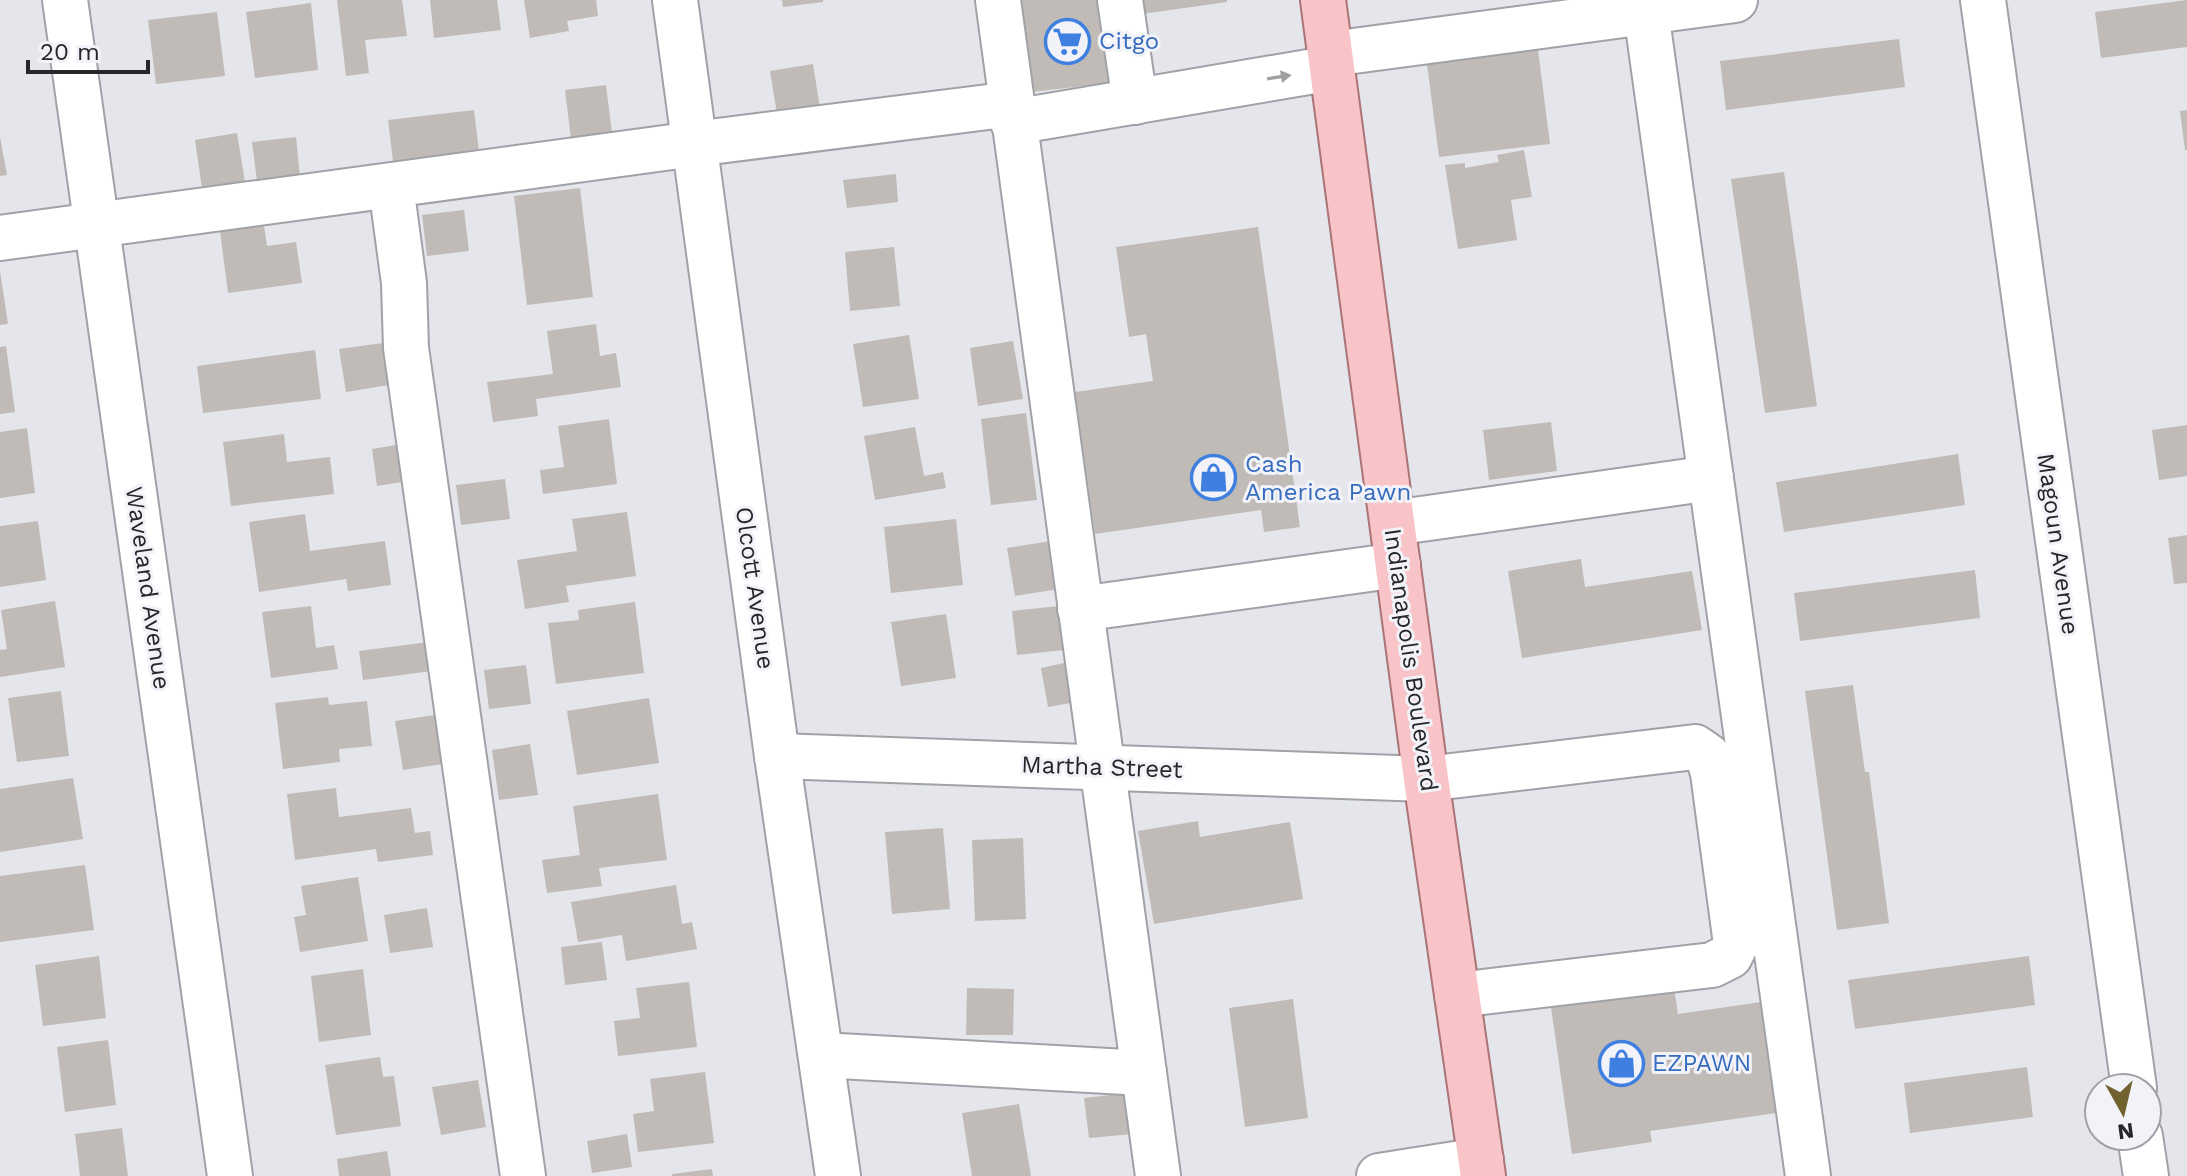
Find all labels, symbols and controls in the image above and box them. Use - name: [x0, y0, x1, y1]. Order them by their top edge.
- supermarket icon: Citgo: [1044, 17, 1092, 65]
- scale bar: [28, 24, 148, 74]
- place label: Citgo: [1099, 27, 1159, 55]
- text: 20 m: [40, 38, 100, 66]
- one-way arrow: [1266, 70, 1291, 83]
- place label: Cash America Pawn: [1245, 450, 1411, 506]
- street label: Magoun Avenue: [2031, 451, 2085, 637]
- shop icon: Cash America Pawn: [1190, 454, 1238, 502]
- street label: Waveland Avenue: [120, 485, 176, 691]
- street label: Olcott Avenue: [730, 505, 780, 671]
- street label: Indianapolis Boulevard: [1379, 527, 1443, 793]
- street label: Martha Street: [1021, 750, 1183, 784]
- shop icon: EZPAWN: [1597, 1039, 1645, 1087]
- place label: EZPAWN: [1652, 1049, 1751, 1077]
- north arrow: [2083, 1072, 2163, 1152]
- text: N: [2116, 1118, 2136, 1145]

